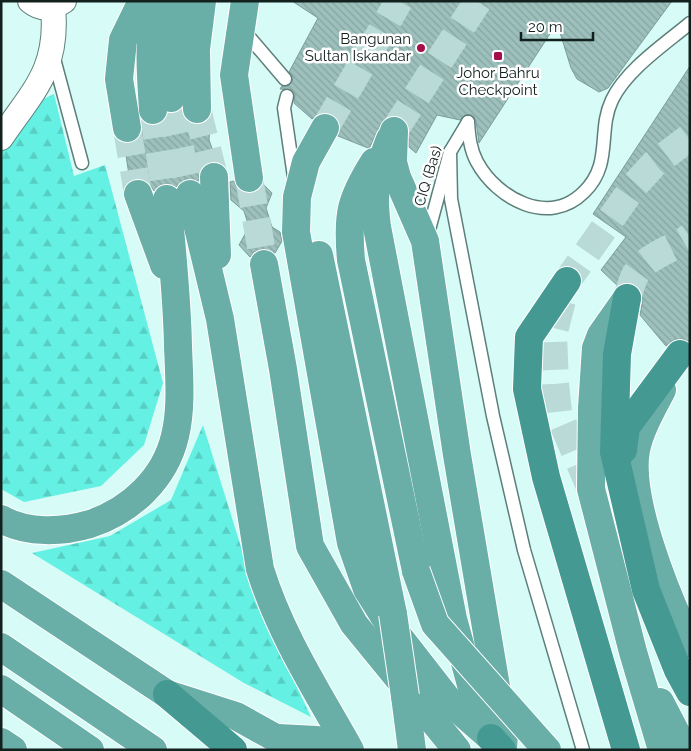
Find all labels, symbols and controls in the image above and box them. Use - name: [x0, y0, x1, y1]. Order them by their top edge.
- scale bar: [521, 10, 594, 42]
- text: 20 m: [528, 18, 563, 36]
- place label: Bangunan Sultan Iskandar: [305, 30, 412, 65]
- marker: Bangunan Sultan Iskandar: [415, 42, 427, 54]
- marker: Johor Bahru Checkpoint: [492, 50, 504, 62]
- place label: Johor Bahru Checkpoint: [456, 64, 540, 99]
- street label: CIQ (Bas): [410, 143, 446, 209]

